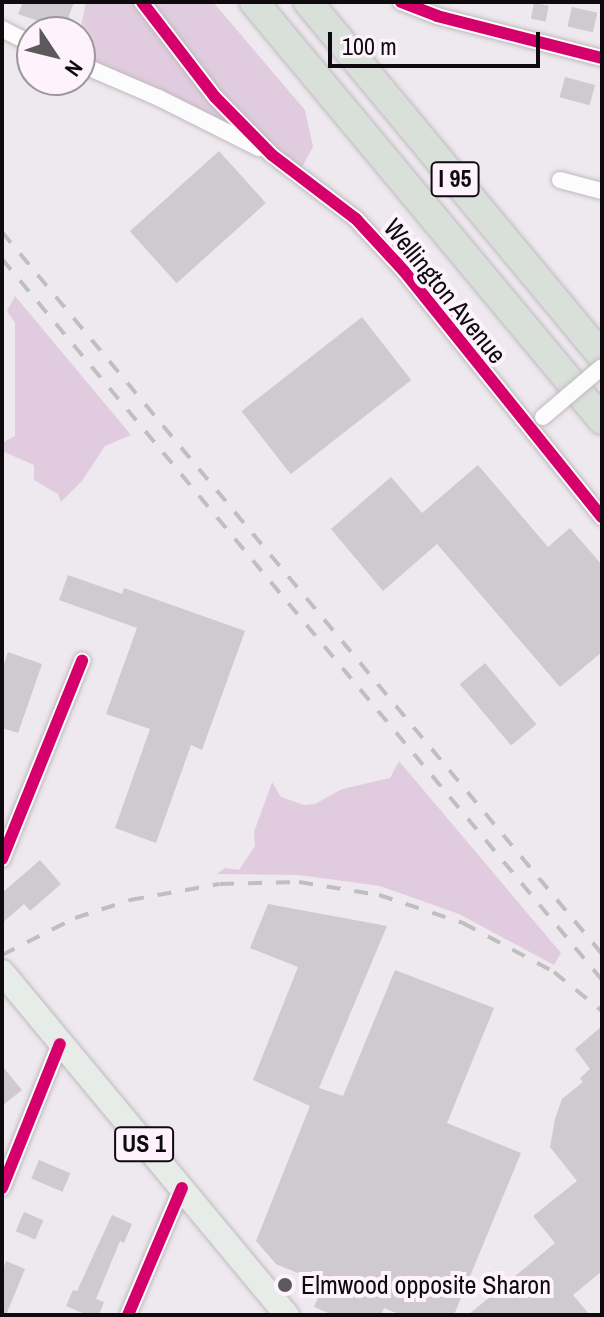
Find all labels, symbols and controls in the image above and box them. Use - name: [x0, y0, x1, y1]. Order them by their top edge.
- north arrow: [16, 16, 96, 96]
- scale bar: [332, 16, 544, 66]
- text: 100 m: [342, 30, 397, 62]
- text: N: [58, 55, 90, 83]
- road number: I 95: [429, 159, 481, 199]
- street label: Wellington Avenue: [377, 212, 513, 370]
- road number: US 1: [114, 1124, 174, 1164]
- place label: Elmwood opposite Sharon: [301, 1269, 551, 1301]
- marker: Elmwood opposite Sharon: [276, 1276, 294, 1294]

